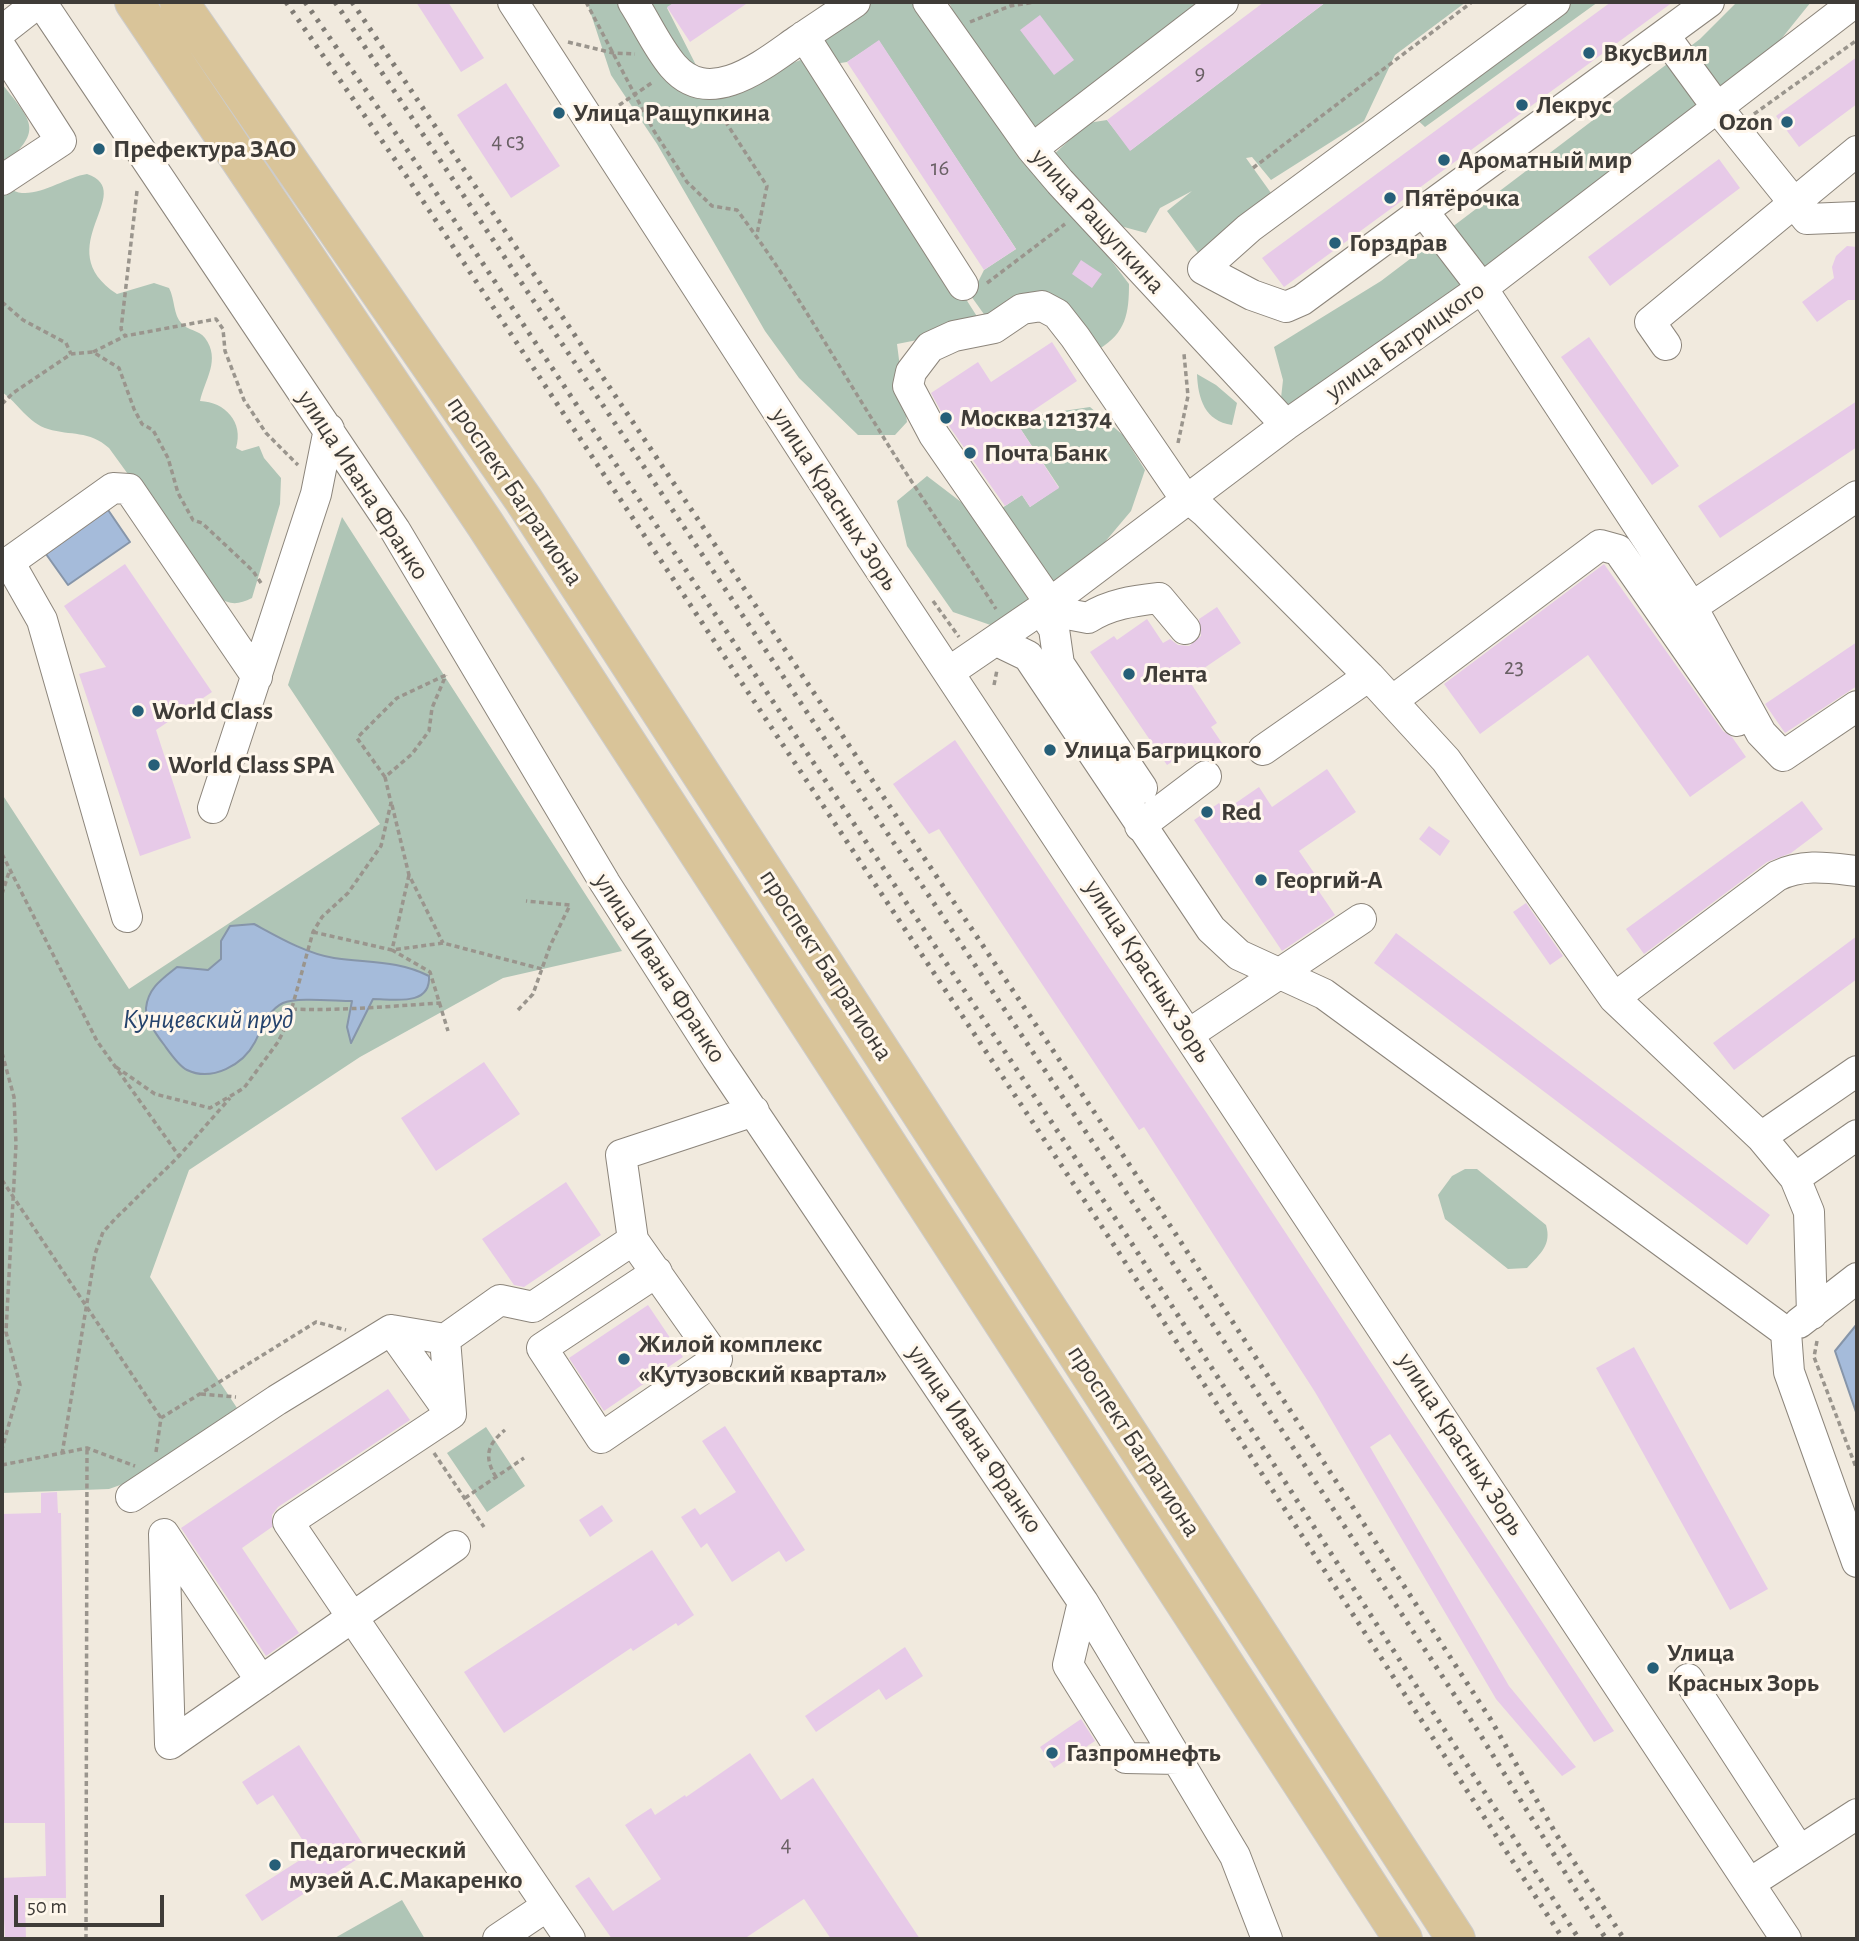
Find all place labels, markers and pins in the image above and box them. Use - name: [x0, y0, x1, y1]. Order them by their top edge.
- place label: ВкусВилл: [1603, 37, 1708, 69]
- marker: ВкусВилл: [1581, 45, 1597, 61]
- place label: Лекрус: [1536, 89, 1612, 121]
- place label: Улица Ращупкина: [573, 97, 770, 129]
- marker: Лекрус: [1514, 97, 1530, 113]
- marker: Улица Ращупкина: [551, 105, 567, 121]
- place label: Ozon: [1719, 106, 1773, 138]
- marker: Ozon: [1779, 114, 1795, 130]
- place label: Префектура ЗАО: [113, 133, 297, 165]
- marker: Префектура ЗАО: [91, 141, 107, 157]
- place label: Ароматный мир: [1458, 144, 1632, 176]
- marker: Ароматный мир: [1436, 152, 1452, 168]
- place label: Пятёрочка: [1404, 182, 1520, 214]
- marker: Пятёрочка: [1382, 190, 1398, 206]
- place label: Горздрав: [1349, 227, 1447, 259]
- marker: Горздрав: [1327, 235, 1343, 251]
- place label: Москва 121374: [960, 402, 1112, 434]
- marker: Москва 121374: [938, 410, 954, 426]
- place label: Почта Банк: [984, 437, 1108, 469]
- marker: Почта Банк: [962, 445, 978, 461]
- place label: Лента: [1143, 658, 1208, 690]
- marker: Лента: [1121, 666, 1137, 682]
- place label: World Class: [152, 695, 273, 727]
- marker: World Class: [130, 703, 146, 719]
- place label: Улица Багрицкого: [1064, 734, 1262, 766]
- marker: Улица Багрицкого: [1042, 742, 1058, 758]
- place label: World Class SPA: [168, 749, 335, 781]
- marker: World Class SPA: [146, 757, 162, 773]
- place label: Red: [1221, 796, 1261, 828]
- marker: Red: [1199, 804, 1215, 820]
- place label: Георгий-А: [1275, 864, 1383, 896]
- marker: Георгий-А: [1253, 872, 1269, 888]
- place label: Жилой комплекс «Кутузовский квартал»: [638, 1328, 887, 1390]
- marker: Жилой комплекс «Кутузовский квартал»: [616, 1351, 632, 1367]
- place label: Улица Красных Зорь: [1667, 1637, 1819, 1698]
- marker: Улица Красных Зорь: [1645, 1660, 1661, 1676]
- place label: Газпромнефть: [1066, 1737, 1221, 1769]
- marker: Газпромнефть: [1044, 1745, 1060, 1761]
- place label: Педагогический музей А.С.Макаренко: [289, 1834, 522, 1896]
- marker: Педагогический музей А.С.Макаренко: [267, 1857, 283, 1873]

